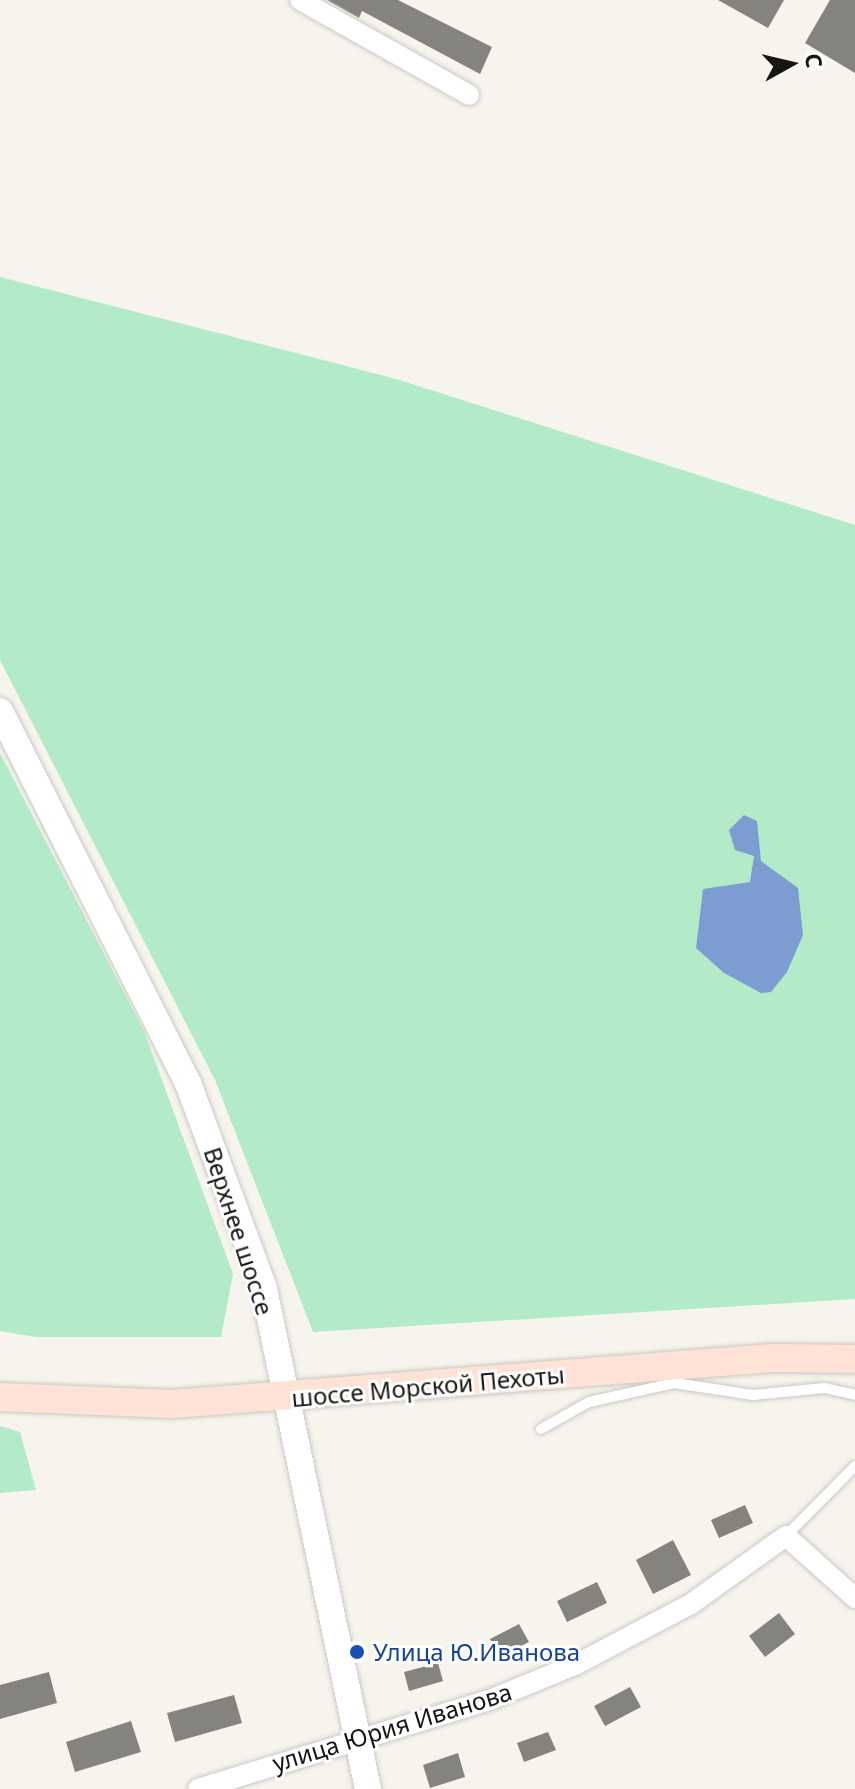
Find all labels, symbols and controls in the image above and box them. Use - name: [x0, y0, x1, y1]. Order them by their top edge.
- north arrow: [751, 24, 831, 104]
- text: С: [799, 52, 831, 70]
- street label: Верхнее шоссе: [198, 1143, 280, 1319]
- street label: шоссе Морской Пехоты: [290, 1360, 566, 1412]
- place label: Улица Ю.Иванова: [373, 1638, 580, 1666]
- marker: Улица Ю.Иванова: [348, 1643, 366, 1661]
- street label: улица Юрия Иванова: [269, 1677, 515, 1777]

